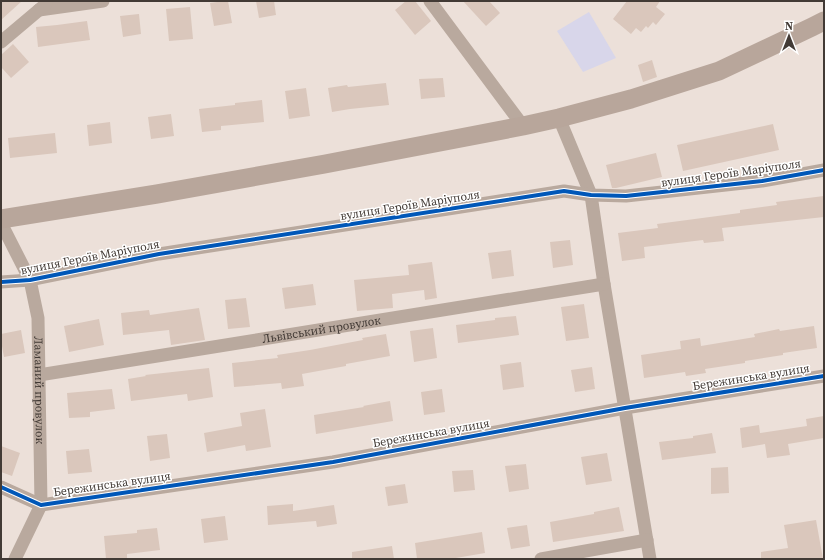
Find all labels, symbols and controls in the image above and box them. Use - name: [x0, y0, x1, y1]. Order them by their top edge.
- north arrow: [769, 16, 809, 56]
- text: N: [785, 19, 793, 34]
- street label: вулиця Героїв Маріуполя: [660, 155, 802, 191]
- street label: вулиця Героїв Маріуполя: [339, 186, 481, 224]
- street label: вулиця Героїв Маріуполя: [19, 236, 161, 278]
- street label: Львівський провулок: [261, 312, 382, 347]
- street label: Ламаний провулок: [30, 336, 48, 445]
- street label: Бережинська вулиця: [691, 360, 811, 394]
- street label: Бережинська вулиця: [371, 415, 491, 451]
- street label: Бережинська вулиця: [52, 468, 172, 500]

